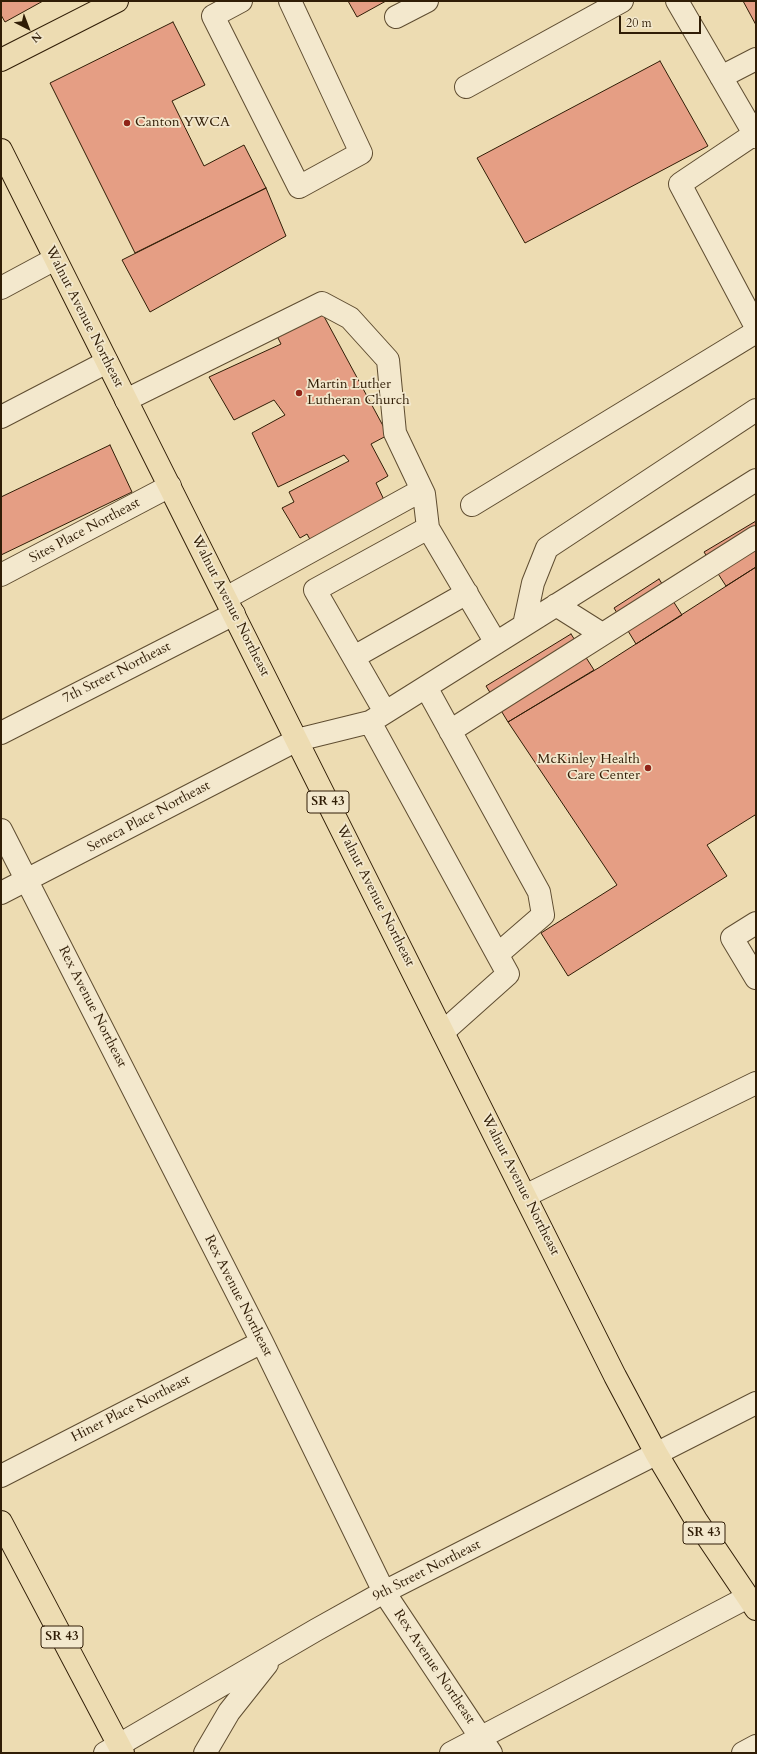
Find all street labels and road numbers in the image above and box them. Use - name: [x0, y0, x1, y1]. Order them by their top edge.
- street label: Walnut Avenue Northeast: [41, 244, 127, 390]
- street label: Sites Place Northeast: [27, 495, 143, 567]
- street label: Walnut Avenue Northeast: [187, 533, 273, 679]
- street label: 7th Street Northeast: [60, 639, 174, 707]
- street label: Seneca Place Northeast: [85, 778, 213, 856]
- road number: SR 43: [307, 791, 349, 813]
- street label: Walnut Avenue Northeast: [332, 823, 418, 969]
- street label: Rex Avenue Northeast: [54, 943, 130, 1071]
- street label: Walnut Avenue Northeast: [477, 1112, 563, 1258]
- street label: Rex Avenue Northeast: [200, 1232, 276, 1360]
- street label: Hiner Place Northeast: [69, 1372, 193, 1446]
- road number: SR 43: [683, 1522, 725, 1544]
- street label: 9th Street Northeast: [370, 1537, 484, 1605]
- street label: Rex Avenue Northeast: [390, 1607, 478, 1727]
- road number: SR 43: [41, 1626, 83, 1648]

